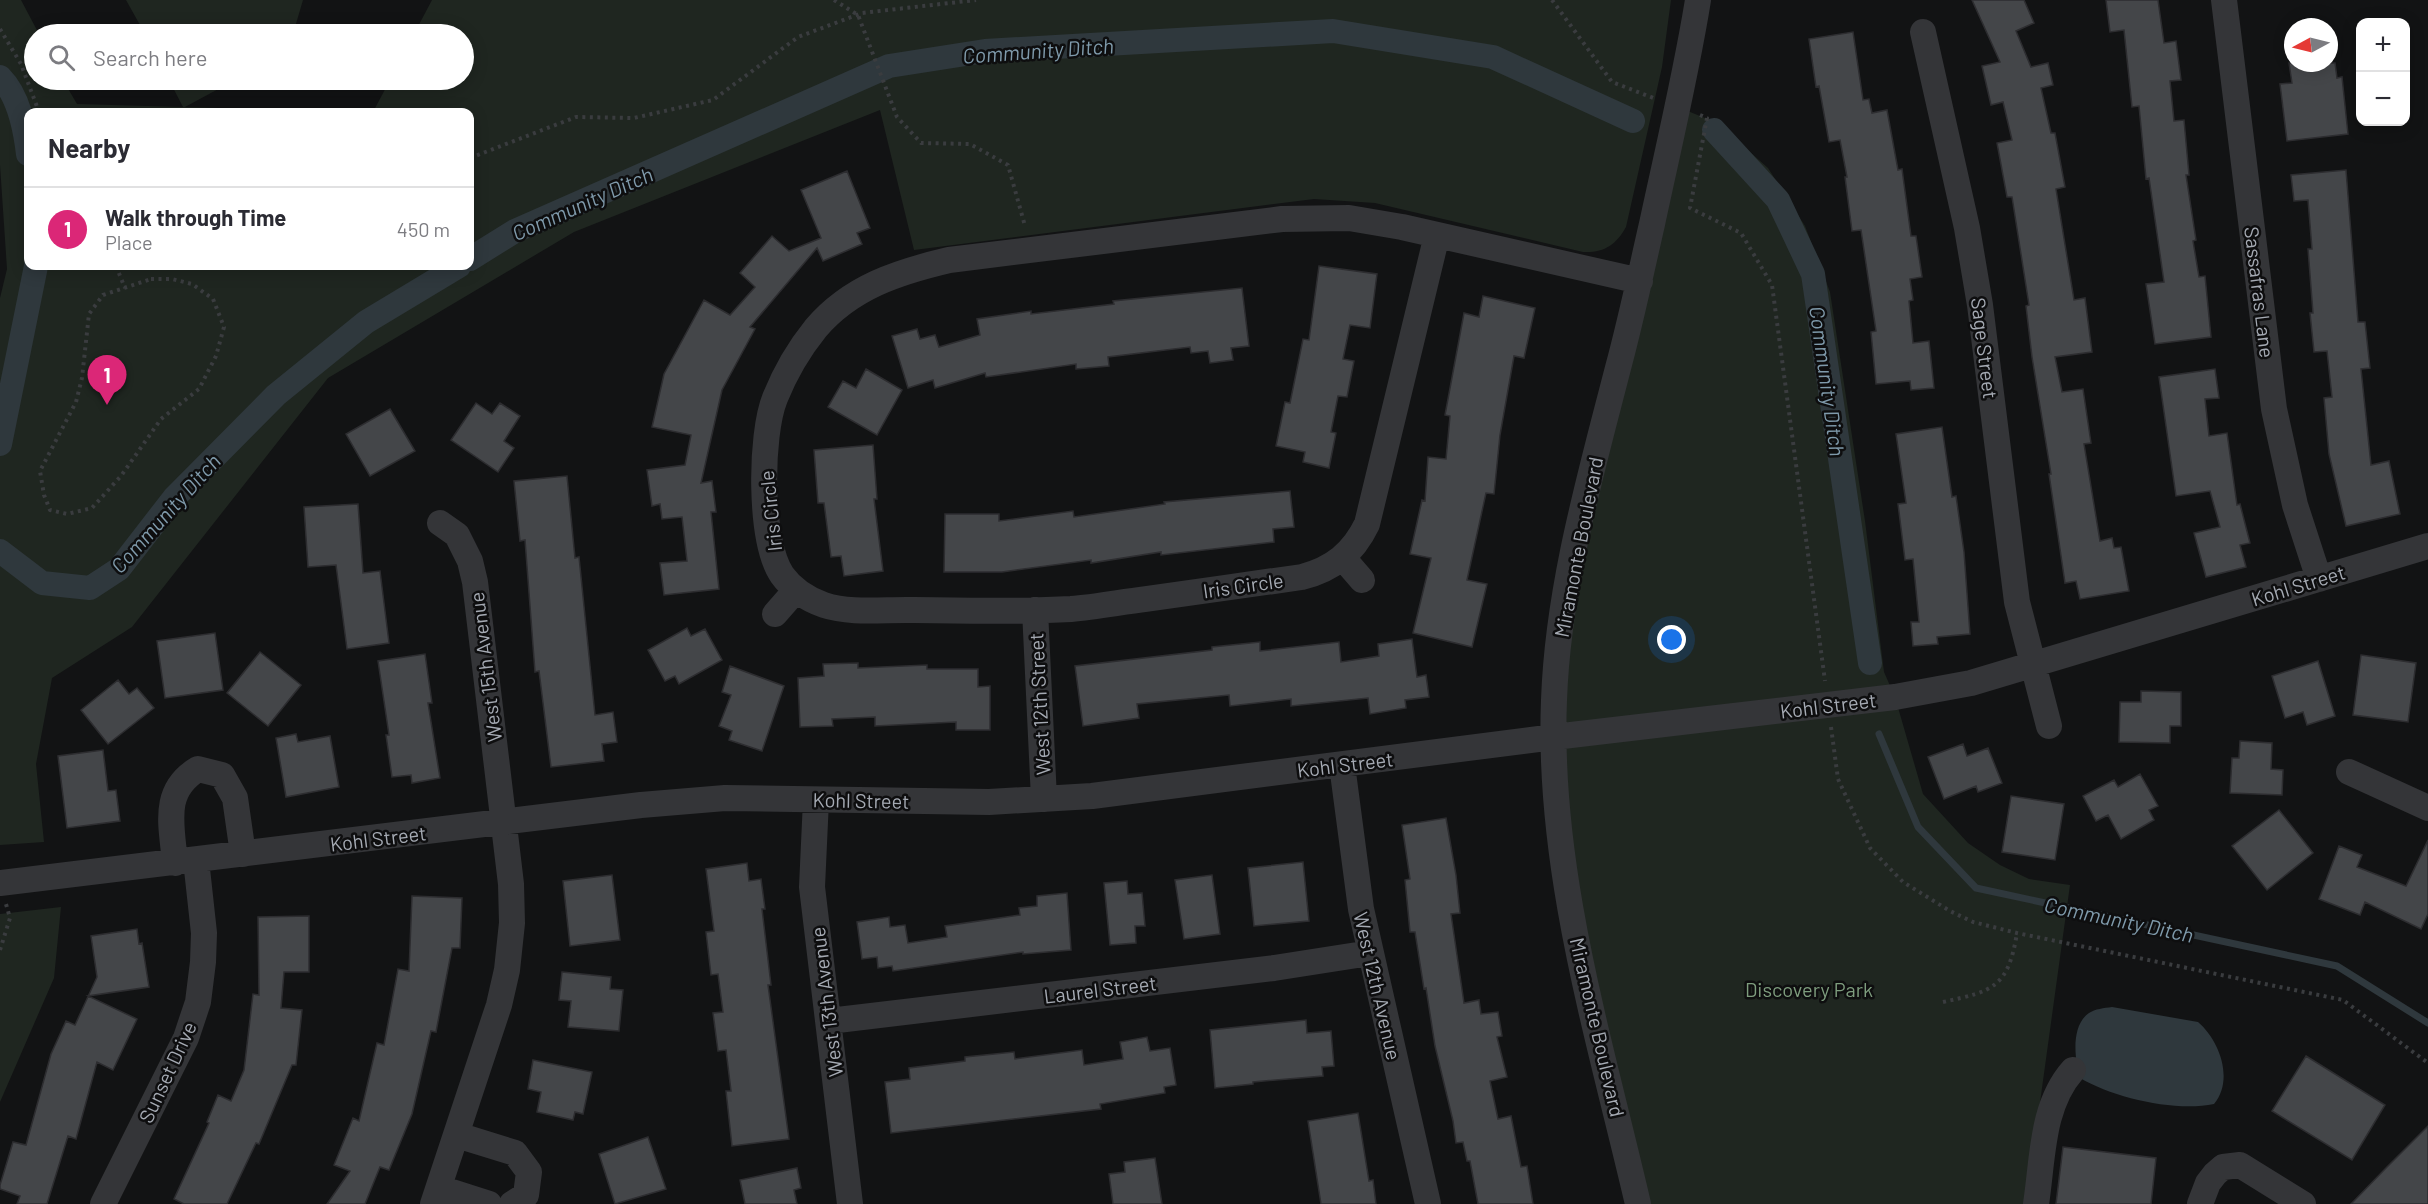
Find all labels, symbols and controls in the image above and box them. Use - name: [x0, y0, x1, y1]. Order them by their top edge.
- north arrow: [2284, 18, 2338, 72]
- map controls: [2356, 18, 2410, 126]
- button: +: [2356, 18, 2410, 72]
- search box: [24, 24, 474, 90]
- water label: Community Ditch: [962, 32, 1114, 68]
- icon: search: [45, 41, 78, 74]
- text: Search here: [93, 44, 207, 70]
- button: −: [2356, 72, 2410, 126]
- text: Nearby: [48, 132, 130, 163]
- water label: Community Ditch: [508, 161, 656, 245]
- text: Walk through Time: [105, 204, 286, 230]
- text: 1: [64, 217, 71, 241]
- text: 450 m: [397, 217, 450, 241]
- street label: Sassafras Lane: [2240, 225, 2280, 359]
- text: Place: [105, 230, 153, 254]
- street label: Sage Street: [1967, 296, 2003, 400]
- water label: Community Ditch: [1805, 304, 1851, 458]
- pin: 1: [88, 356, 126, 405]
- water label: Community Ditch: [105, 448, 225, 578]
- street label: Miramonte Boulevard: [1549, 455, 1607, 639]
- street label: Iris Circle: [754, 469, 786, 553]
- street label: Kohl Street: [2248, 559, 2348, 611]
- street label: Iris Circle: [1201, 567, 1285, 603]
- street label: West 15th Avenue: [464, 591, 506, 743]
- your location: [1657, 625, 1686, 654]
- street label: West 12th Street: [1023, 632, 1055, 776]
- street label: Kohl Street: [1778, 687, 1878, 723]
- street label: Kohl Street: [1295, 746, 1395, 782]
- street label: Kohl Street: [812, 787, 910, 813]
- street label: Kohl Street: [328, 820, 428, 856]
- water label: Community Ditch: [2042, 891, 2196, 947]
- street label: West 12th Avenue: [1349, 910, 1407, 1062]
- street label: West 13th Avenue: [805, 926, 847, 1078]
- street label: Miramonte Boulevard: [1566, 935, 1630, 1119]
- street label: Laurel Street: [1042, 970, 1158, 1008]
- park label: Discovery Park: [1745, 977, 1873, 1001]
- street label: Sunset Drive: [133, 1017, 201, 1127]

